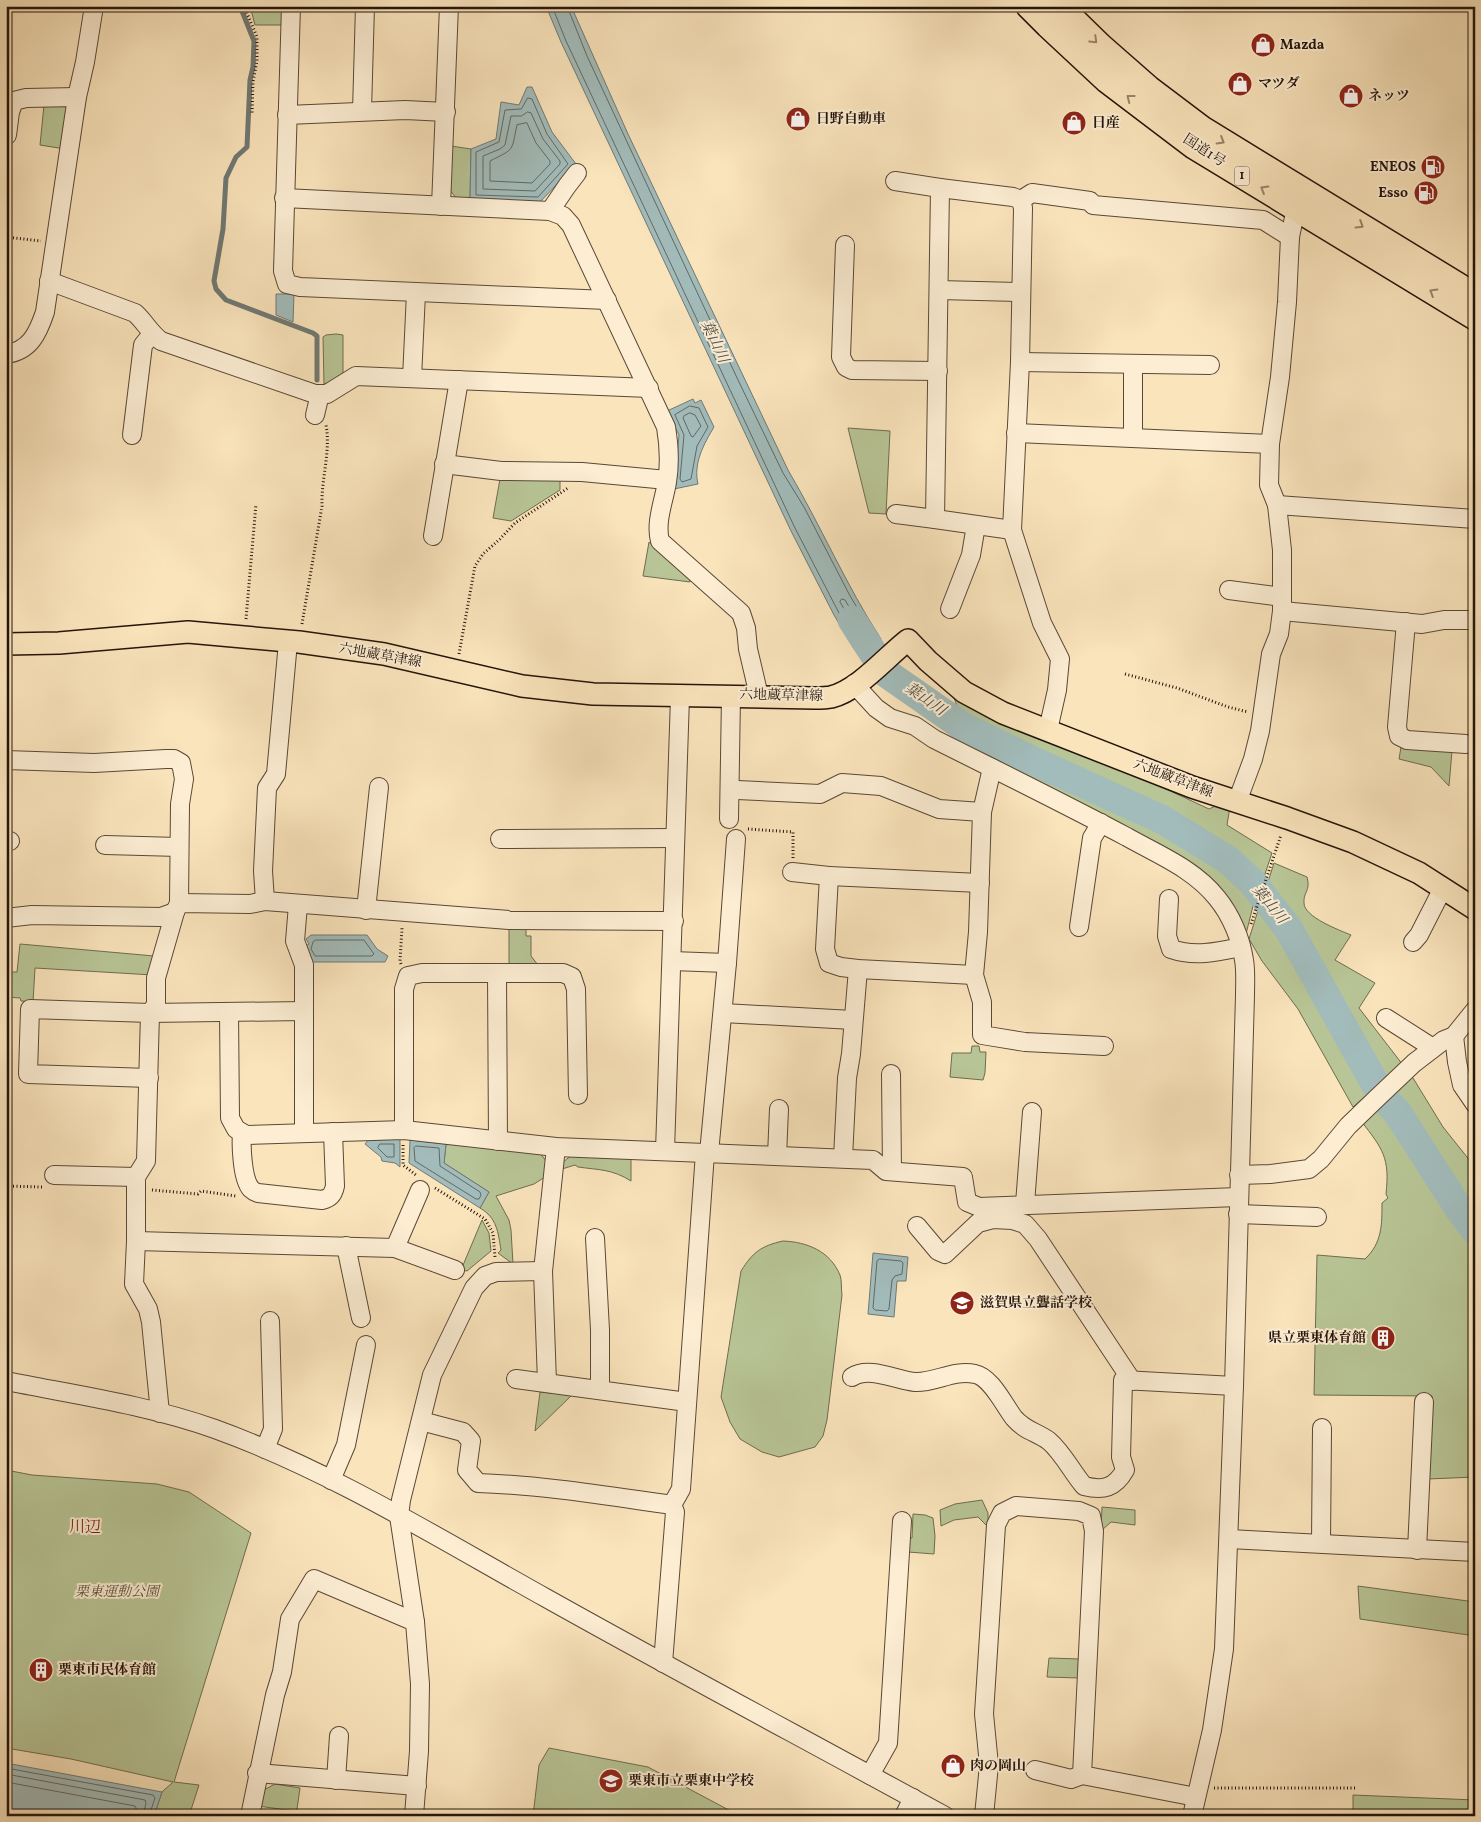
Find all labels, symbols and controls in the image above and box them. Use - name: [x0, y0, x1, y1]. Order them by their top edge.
- shop icon: Mazda: [1250, 32, 1276, 58]
- one-way arrow: [1089, 34, 1098, 43]
- place label: Mazda: [1280, 36, 1325, 55]
- shop icon: マツダ: [1227, 71, 1253, 97]
- place label: マツダ: [1258, 75, 1299, 94]
- shop icon: ネッツ: [1338, 83, 1364, 109]
- place label: ネッツ: [1368, 87, 1410, 106]
- one-way arrow: [1127, 95, 1136, 103]
- shop icon: 日野自動車: [785, 106, 811, 132]
- place label: 日野自動車: [816, 110, 886, 129]
- shop icon: 日産: [1061, 110, 1087, 136]
- place label: 日産: [1092, 114, 1120, 133]
- street label: 国道1号: [1179, 130, 1229, 172]
- one-way arrow: [1216, 134, 1225, 144]
- fuel station icon: ENEOS: [1420, 154, 1446, 180]
- place label: ENEOS: [1370, 158, 1416, 177]
- road number: 1: [1234, 167, 1250, 186]
- fuel station icon: Esso: [1413, 180, 1439, 206]
- place label: Esso: [1378, 184, 1408, 203]
- one-way arrow: [1261, 186, 1270, 196]
- one-way arrow: [1355, 219, 1364, 229]
- one-way arrow: [1430, 289, 1439, 298]
- water label: 葉山川: [695, 317, 734, 369]
- street label: 六地蔵草津線: [337, 639, 423, 673]
- water label: 葉山川: [901, 678, 951, 723]
- street label: 六地蔵草津線: [739, 686, 823, 706]
- street label: 六地蔵草津線: [1130, 755, 1216, 803]
- water label: 葉山川: [1247, 881, 1293, 931]
- school or university icon: 滋賀県立聾話学校: [949, 1290, 975, 1316]
- place label: 滋賀県立聾話学校: [980, 1294, 1092, 1313]
- building icon: 県立栗東体育館: [1370, 1325, 1396, 1351]
- place label: 県立栗東体育館: [1268, 1329, 1366, 1348]
- district label: 川辺: [69, 1517, 101, 1539]
- park label: 栗東運動公園: [75, 1583, 161, 1602]
- building icon: 栗東市民体育館: [28, 1657, 54, 1683]
- place label: 栗東市民体育館: [58, 1661, 156, 1680]
- shop icon: 肉の岡山: [940, 1753, 966, 1779]
- place label: 肉の岡山: [970, 1757, 1026, 1776]
- school or university icon: 栗東市立栗東中学校: [598, 1768, 624, 1794]
- place label: 栗東市立栗東中学校: [628, 1772, 754, 1791]

